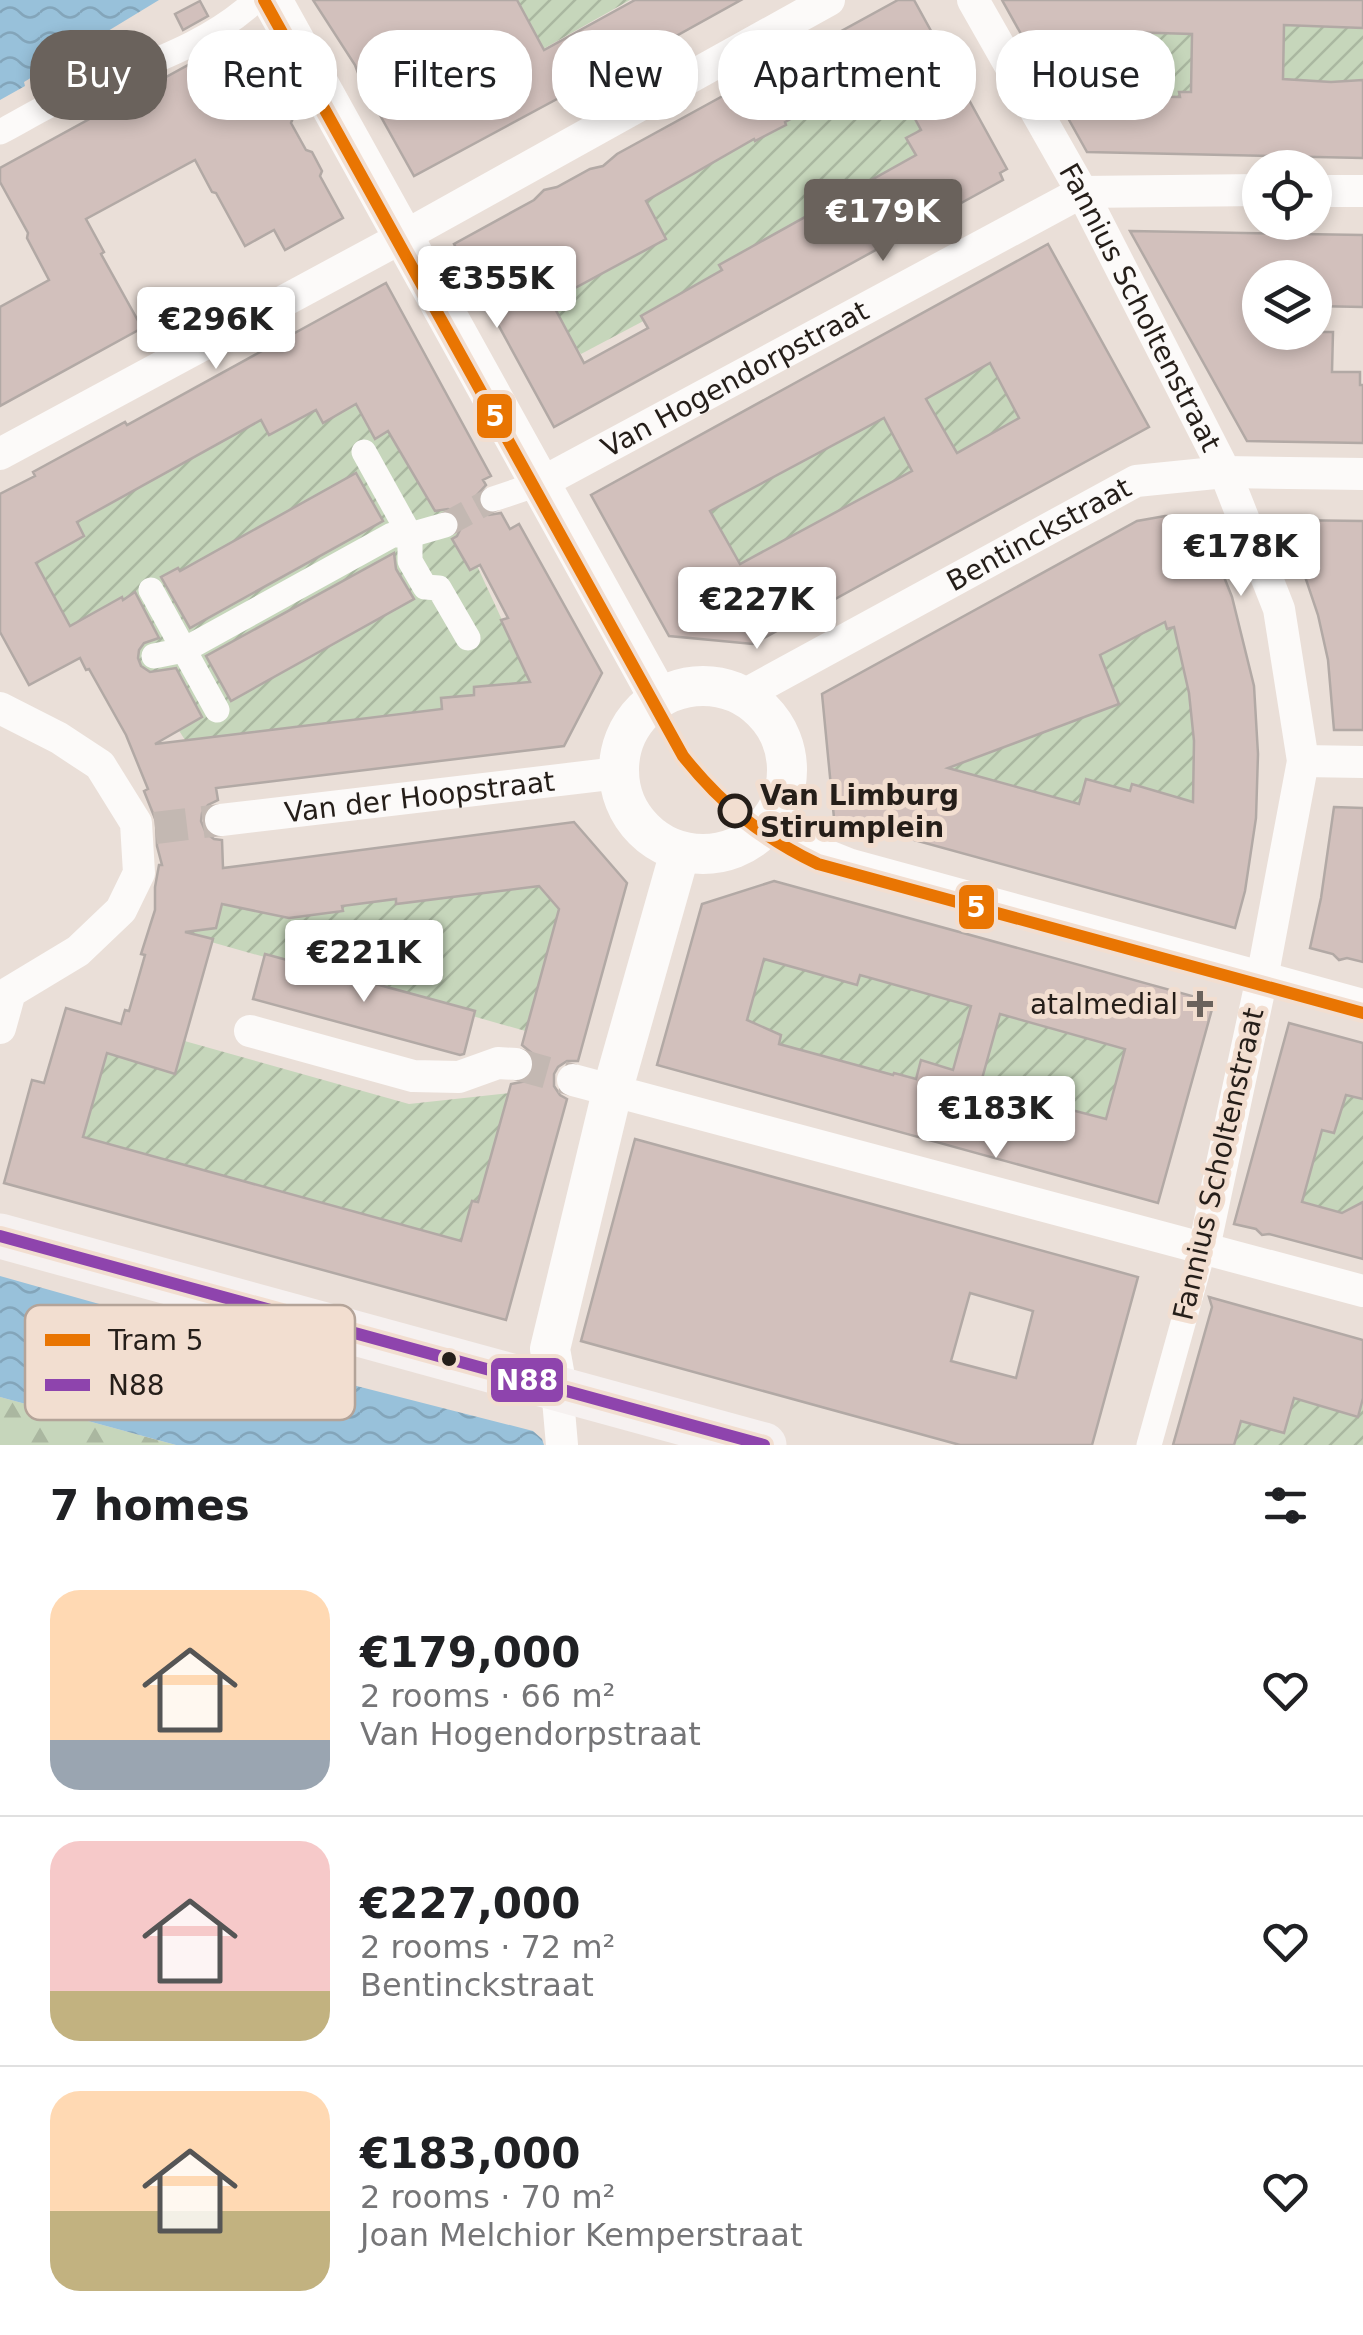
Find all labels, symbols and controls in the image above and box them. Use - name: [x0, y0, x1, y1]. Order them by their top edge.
- chip: Buy: [30, 30, 167, 120]
- chip: Rent: [187, 30, 337, 120]
- chip: Filters: [357, 30, 532, 120]
- chip: New: [552, 30, 698, 120]
- chip: Apartment: [718, 30, 976, 120]
- chip: House: [996, 30, 1175, 120]
- map controls: [1242, 150, 1332, 350]
- button: locate: [1242, 150, 1332, 240]
- street label: Fannius Scholtenstraat: [1052, 158, 1228, 457]
- pin: €179K: [813, 179, 953, 264]
- text: €179K: [826, 192, 940, 230]
- pin: €355K: [427, 246, 567, 331]
- text: €355K: [440, 259, 554, 297]
- button: layers: [1242, 260, 1332, 350]
- pin: €296K: [146, 287, 286, 372]
- street label: Van Hogendorpstraat: [596, 294, 874, 464]
- text: €296K: [159, 300, 273, 338]
- line badge: 5: [475, 392, 514, 440]
- text: 5: [485, 400, 505, 433]
- street label: Bentinckstraat: [941, 471, 1137, 598]
- pin: €178K: [1171, 514, 1311, 599]
- text: €178K: [1184, 527, 1298, 565]
- pin: €227K: [687, 567, 827, 652]
- text: €227K: [700, 580, 814, 618]
- street label: Van der Hoopstraat: [283, 765, 557, 829]
- place label: Van Limburg Stirumplein: [760, 779, 959, 844]
- marker: Van Limburg Stirumplein: [719, 795, 751, 827]
- line badge: 5: [957, 883, 996, 931]
- text: 5: [966, 891, 986, 924]
- pin: €221K: [294, 920, 434, 1005]
- text: €221K: [307, 933, 421, 971]
- place label: atalmedial: [1030, 988, 1178, 1021]
- marker: atalmedial: [1187, 991, 1213, 1017]
- street label: Fannius Scholtenstraat: [1166, 1005, 1270, 1323]
- pin: €183K: [926, 1076, 1066, 1161]
- text: €183K: [939, 1089, 1053, 1127]
- legend: [25, 1305, 355, 1420]
- text: Tram 5: [107, 1324, 204, 1357]
- unlabelled marker: [439, 1349, 459, 1369]
- line badge: N88: [489, 1356, 565, 1404]
- text: N88: [496, 1364, 558, 1397]
- text: N88: [108, 1369, 165, 1402]
- icon: filters: [1258, 1478, 1313, 1533]
- text: 7 homes: [50, 1481, 250, 1530]
- text: €179,000: [360, 1628, 581, 1677]
- icon: home: [130, 1630, 250, 1750]
- icon: heart: [1258, 1663, 1313, 1718]
- text: 2 rooms · 66 m²: [360, 1677, 615, 1715]
- text: Van Hogendorpstraat: [360, 1715, 701, 1753]
- text: €227,000: [360, 1879, 581, 1928]
- icon: home: [130, 1881, 250, 2001]
- icon: heart: [1258, 1914, 1313, 1969]
- text: 2 rooms · 72 m²: [360, 1928, 615, 1966]
- text: Bentinckstraat: [360, 1966, 594, 2004]
- text: €183,000: [360, 2129, 581, 2178]
- icon: home: [130, 2131, 250, 2251]
- icon: heart: [1258, 2164, 1313, 2219]
- text: 2 rooms · 70 m²: [360, 2178, 615, 2216]
- text: Joan Melchior Kemperstraat: [360, 2216, 802, 2254]

